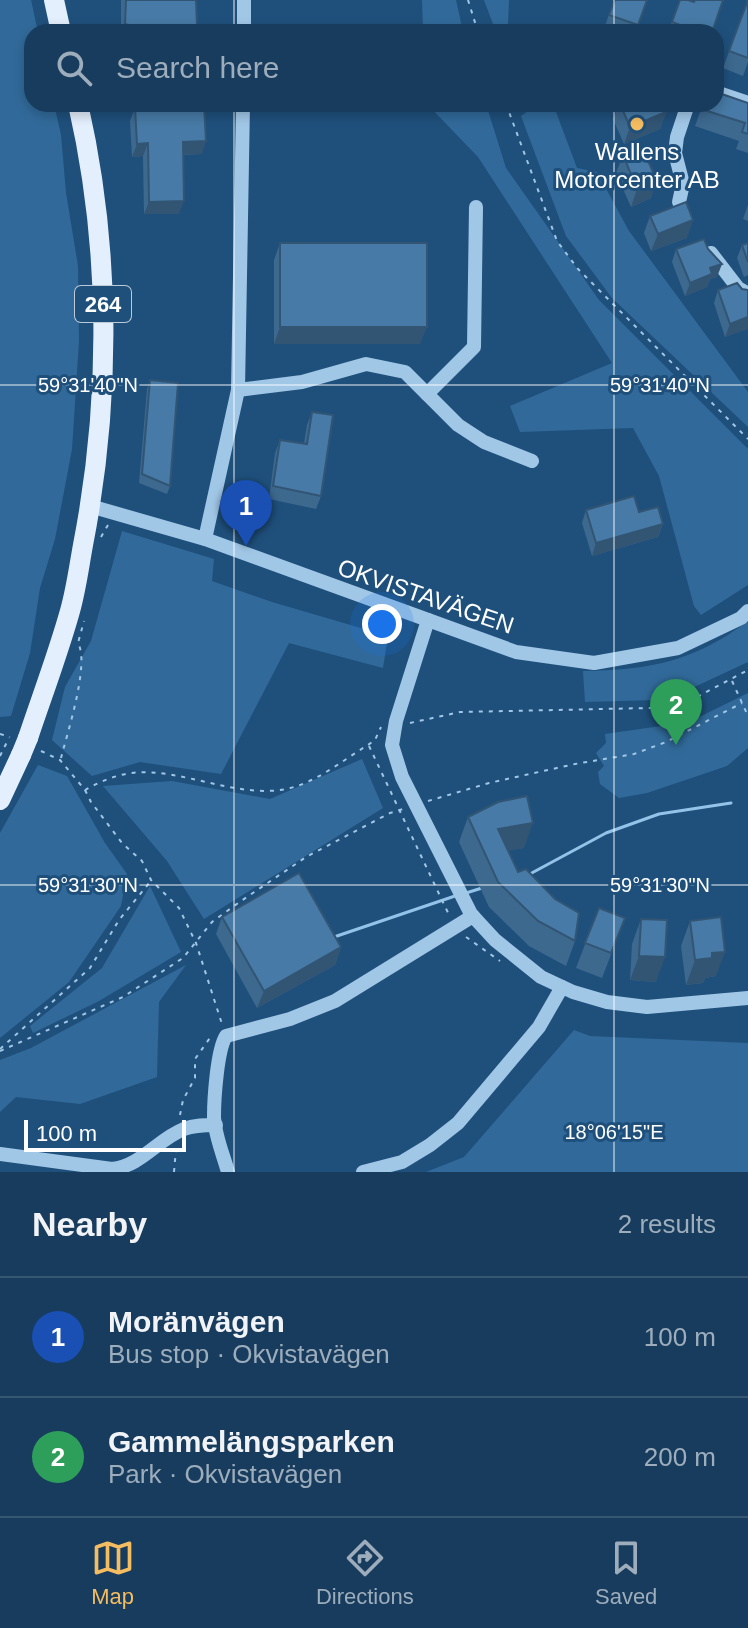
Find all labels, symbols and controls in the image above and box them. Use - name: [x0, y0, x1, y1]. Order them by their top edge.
- search box: [24, 24, 724, 112]
- icon: search: [52, 46, 96, 90]
- text: Search here: [116, 51, 279, 84]
- marker: Wallens Motorcenter AB: [628, 115, 646, 133]
- place label: Wallens Motorcenter AB: [554, 138, 720, 193]
- road number: 264: [75, 286, 131, 322]
- text: 59°31'40"N: [38, 374, 138, 396]
- text: 59°31'40"N: [610, 374, 710, 396]
- pin: 1: [220, 480, 272, 546]
- street label: OKVISTAVÄGEN: [334, 553, 518, 639]
- your location: [362, 604, 402, 644]
- pin: 2: [650, 679, 702, 745]
- text: 59°31'30"N: [38, 874, 138, 896]
- text: 59°31'30"N: [610, 874, 710, 896]
- scale bar: [24, 1116, 186, 1152]
- text: 100 m: [36, 1121, 97, 1146]
- text: 18°06'15"E: [565, 1121, 664, 1143]
- text: Nearby: [32, 1205, 147, 1243]
- text: 2 results: [618, 1209, 716, 1239]
- text: Moränvägen: [108, 1305, 285, 1338]
- text: 1: [51, 1322, 65, 1352]
- text: 100 m: [644, 1322, 716, 1352]
- text: Bus stop · Okvistavägen: [108, 1339, 390, 1369]
- text: Gammelängsparken: [108, 1425, 395, 1458]
- text: 2: [51, 1442, 65, 1472]
- text: 200 m: [644, 1442, 716, 1472]
- text: Park · Okvistavägen: [108, 1459, 342, 1489]
- tab: Map: [91, 1536, 135, 1610]
- tab: Directions: [316, 1536, 414, 1610]
- tab: Saved: [595, 1536, 657, 1610]

